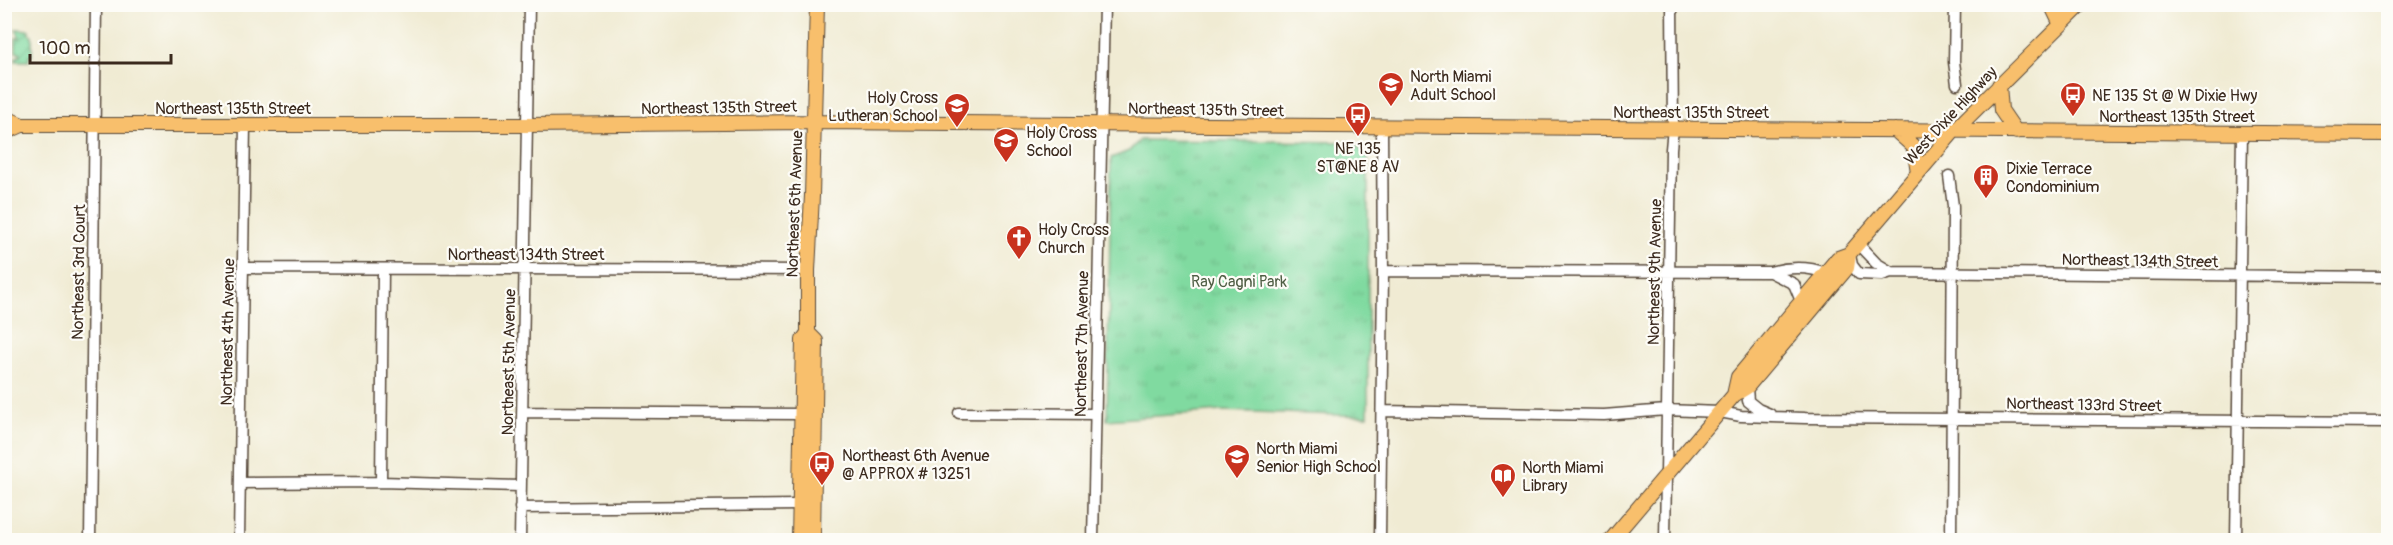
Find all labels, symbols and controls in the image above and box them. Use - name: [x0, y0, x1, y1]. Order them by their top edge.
- scale bar: [30, 27, 171, 65]
- text: 100 m: [39, 37, 91, 60]
- street label: West Dixie Highway: [1900, 62, 2002, 169]
- place label: North Miami Adult School: [1410, 67, 1496, 105]
- school or university icon: North Miami Adult School: [1376, 70, 1406, 108]
- bus stop icon: NE 135 St @ W Dixie Hwy: [2058, 80, 2088, 118]
- place label: NE 135 St @ W Dixie Hwy: [2092, 86, 2258, 106]
- place label: Holy Cross Lutheran School: [828, 88, 938, 126]
- school or university icon: Holy Cross Lutheran School: [942, 91, 972, 129]
- street label: Northeast 135th Street: [641, 97, 798, 119]
- street label: Northeast 135th Street: [155, 99, 312, 119]
- street label: Northeast 135th Street: [1128, 99, 1285, 121]
- bus stop icon: NE 135 ST@NE 8 AV: [1343, 100, 1373, 138]
- street label: Northeast 135th Street: [1613, 103, 1770, 123]
- street label: Northeast 135th Street: [2099, 107, 2256, 127]
- place label: Holy Cross School: [1026, 123, 1097, 161]
- school or university icon: Holy Cross School: [991, 126, 1021, 164]
- street label: Northeast 6th Avenue: [782, 130, 808, 278]
- place label: NE 135 ST@NE 8 AV: [1317, 139, 1400, 177]
- place label: Dixie Terrace Condominium: [2006, 159, 2100, 197]
- building icon: Dixie Terrace Condominium: [1971, 162, 2001, 200]
- street label: Northeast 9th Avenue: [1644, 199, 1666, 345]
- street label: Northeast 3rd Court: [68, 203, 90, 340]
- place label: Holy Cross Church: [1038, 220, 1109, 258]
- church icon: Holy Cross Church: [1004, 223, 1034, 261]
- street label: Northeast 134th Street: [448, 245, 605, 265]
- street label: Northeast 134th Street: [2061, 250, 2219, 272]
- street label: Northeast 4th Avenue: [217, 258, 239, 406]
- street label: Northeast 7th Avenue: [1071, 270, 1093, 417]
- park label: Ray Cagni Park: [1191, 272, 1287, 292]
- street label: Northeast 5th Avenue: [498, 288, 520, 436]
- street label: Northeast 133rd Street: [2006, 394, 2163, 416]
- place label: North Miami Senior High School: [1256, 439, 1381, 477]
- school or university icon: North Miami Senior High School: [1222, 442, 1252, 480]
- place label: Northeast 6th Avenue @ APPROX # 13251: [842, 446, 990, 484]
- bus stop icon: Northeast 6th Avenue @ APPROX # 13251: [807, 449, 837, 487]
- place label: North Miami Library: [1522, 458, 1604, 496]
- library icon: North Miami Library: [1488, 461, 1518, 499]

